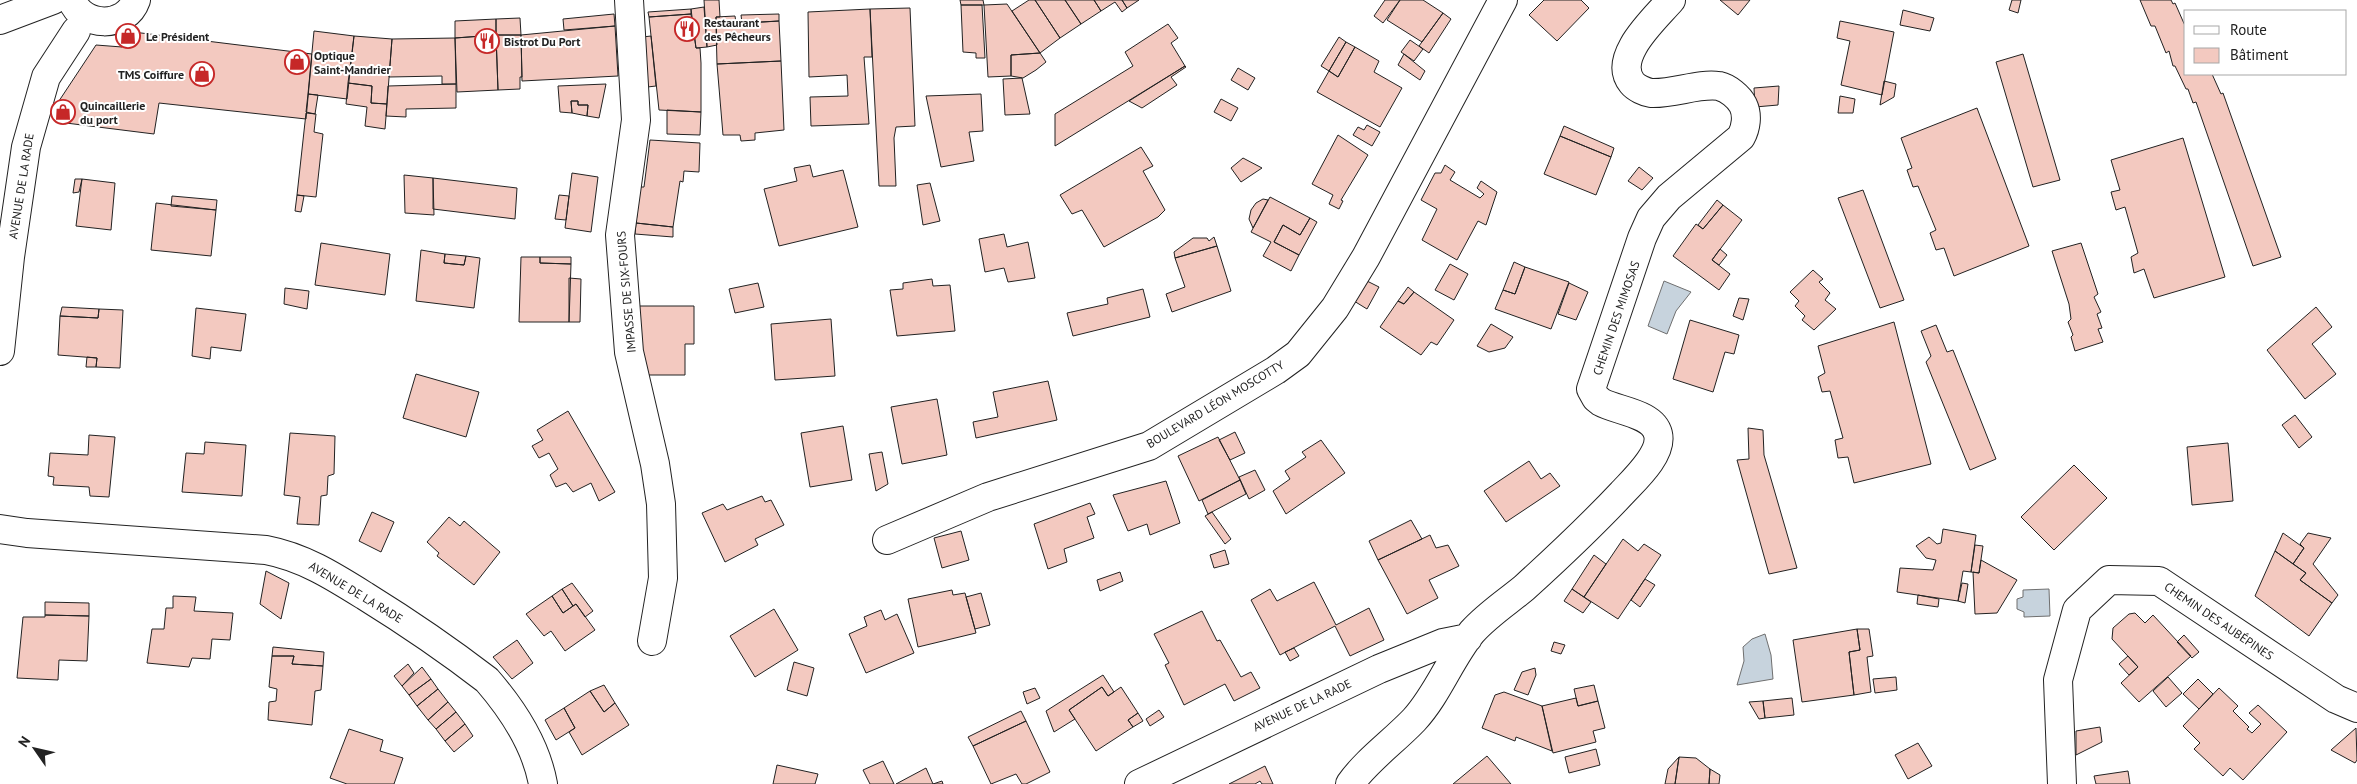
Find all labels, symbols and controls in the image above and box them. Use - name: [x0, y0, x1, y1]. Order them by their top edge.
- legend: [2184, 10, 2347, 75]
- place label: Restaurant des Pêcheurs: [704, 15, 771, 44]
- restaurant icon: Restaurant des Pêcheurs: [674, 16, 700, 42]
- text: Route: [2230, 20, 2267, 39]
- shop icon: Le Président: [115, 23, 141, 49]
- restaurant icon: Bistrot Du Port: [474, 28, 500, 54]
- place label: Le Président: [146, 29, 210, 44]
- place label: Bistrot Du Port: [504, 34, 581, 49]
- text: Bâtiment: [2230, 45, 2288, 64]
- place label: Optique Saint-Mandrier: [314, 48, 391, 77]
- shop icon: Optique Saint-Mandrier: [284, 49, 310, 75]
- shop icon: TMS Coiffure: [189, 61, 215, 87]
- place label: TMS Coiffure: [118, 67, 184, 82]
- place label: Quincaillerie du port: [80, 98, 145, 127]
- shop icon: Quincaillerie du port: [50, 99, 76, 125]
- street label: AVENUE DE LA RADE: [5, 132, 37, 240]
- street label: IMPASSE DE SIX-FOURS: [613, 230, 639, 354]
- street label: CHEMIN DES MIMOSAS: [1589, 259, 1643, 377]
- street label: BOULEVARD LÉON MOSCOTTY: [1144, 357, 1287, 451]
- street label: AVENUE DE LA RADE: [306, 558, 406, 626]
- street label: CHEMIN DES AUBÉPINES: [2162, 579, 2276, 663]
- street label: AVENUE DE LA RADE: [1250, 676, 1354, 734]
- north arrow: [10, 724, 60, 774]
- text: N: [14, 733, 34, 751]

